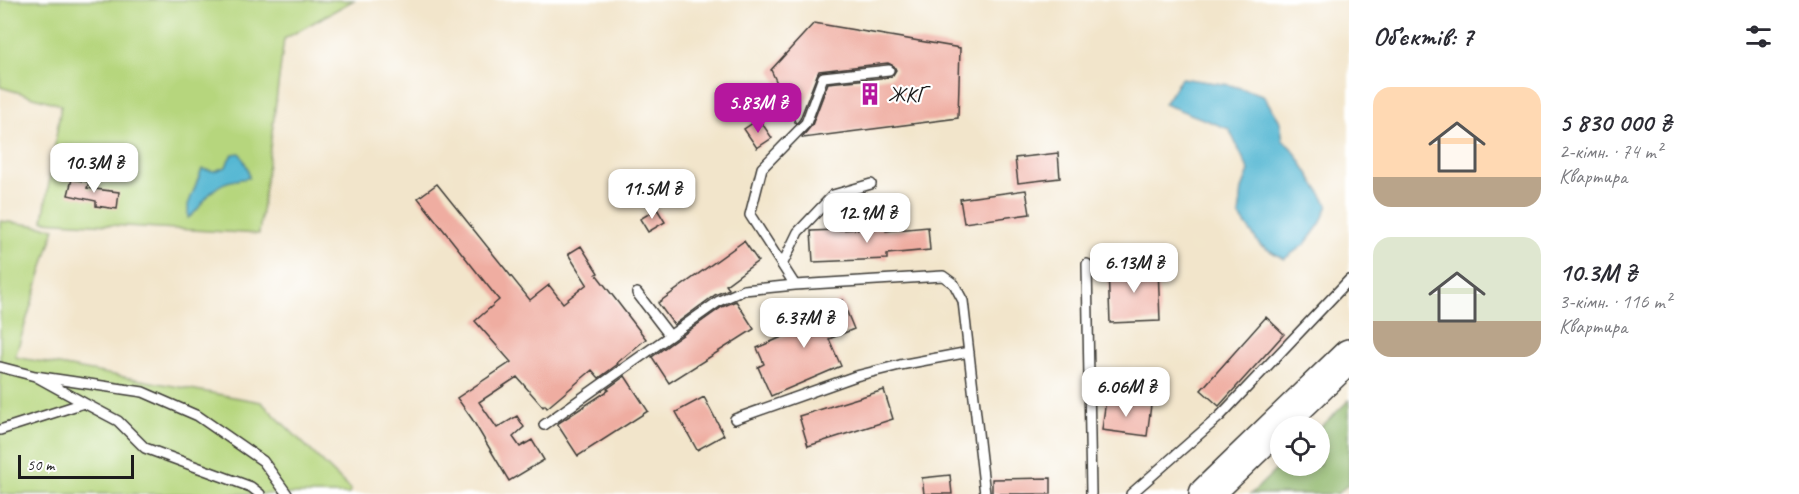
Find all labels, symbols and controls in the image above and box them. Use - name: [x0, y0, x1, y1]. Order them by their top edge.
- text: Об’єктів: 7: [1373, 20, 1473, 53]
- icon: filters: [1742, 20, 1775, 53]
- building icon: ЖКГ: [857, 81, 883, 107]
- place label: ЖКГ: [888, 81, 932, 107]
- pin: 5.83M ₴: [703, 83, 813, 134]
- text: 5.83M ₴: [728, 90, 788, 115]
- text: 5 830 000 ₴: [1559, 106, 1671, 139]
- icon: home: [1421, 111, 1493, 183]
- text: 2-кімн. · 74 m²: [1559, 139, 1662, 164]
- pin: 10.3M ₴: [39, 143, 149, 194]
- text: 10.3M ₴: [64, 150, 124, 175]
- text: Квартира: [1559, 164, 1627, 189]
- pin: 11.5M ₴: [597, 169, 707, 220]
- text: 11.5M ₴: [622, 176, 682, 201]
- pin: 12.9M ₴: [812, 193, 922, 244]
- text: 12.9M ₴: [837, 200, 897, 225]
- pin: 6.13M ₴: [1079, 243, 1189, 294]
- text: 6.13M ₴: [1104, 250, 1164, 275]
- text: 10.3M ₴: [1559, 256, 1636, 289]
- icon: home: [1421, 261, 1493, 333]
- text: 3-кімн. · 116 m²: [1559, 289, 1671, 314]
- pin: 6.37M ₴: [749, 298, 859, 349]
- text: 6.37M ₴: [774, 305, 834, 330]
- text: Квартира: [1559, 314, 1627, 339]
- pin: 6.06M ₴: [1071, 367, 1181, 418]
- text: 6.06M ₴: [1096, 374, 1156, 399]
- map controls: [1270, 416, 1330, 476]
- button: locate: [1270, 416, 1330, 476]
- scale bar: [18, 452, 134, 480]
- text: 50 m: [27, 455, 54, 475]

